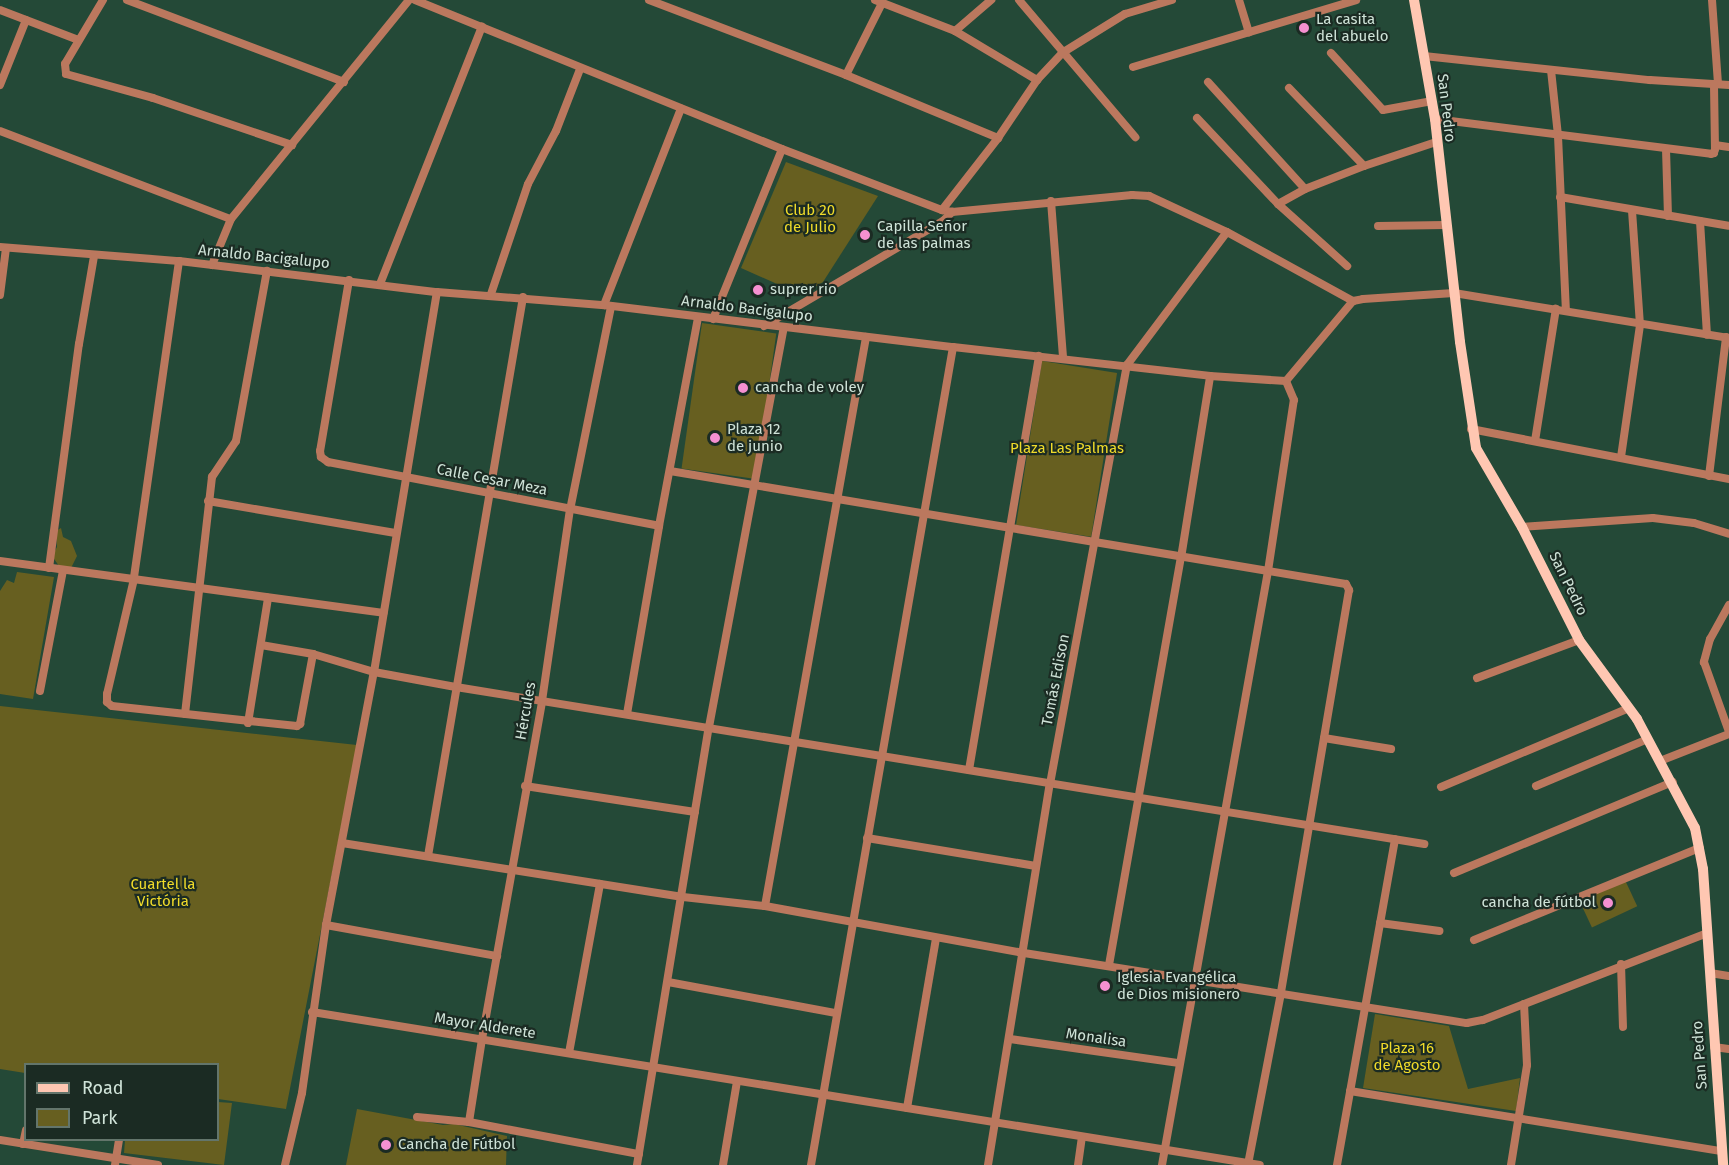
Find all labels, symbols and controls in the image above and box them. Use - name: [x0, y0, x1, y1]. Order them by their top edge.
- place label: La casita del abuelo: [1316, 10, 1389, 45]
- marker: La casita del abuelo: [1297, 21, 1311, 35]
- street label: San Pedro: [1433, 73, 1459, 143]
- park label: Club 20 de Julio: [784, 201, 836, 236]
- place label: Capilla Señor de las palmas: [877, 217, 970, 252]
- marker: Capilla Señor de las palmas: [858, 228, 872, 242]
- street label: Arnaldo Bacigalupo: [197, 241, 331, 273]
- place label: suprer rio: [770, 281, 837, 299]
- marker: suprer rio: [751, 283, 765, 297]
- street label: Arnaldo Bacigalupo: [680, 292, 814, 326]
- place label: cancha de voley: [755, 379, 864, 397]
- marker: cancha de voley: [736, 381, 750, 395]
- place label: Plaza 12 de junio: [727, 420, 783, 455]
- marker: Plaza 12 de junio: [708, 431, 722, 445]
- park label: Plaza Las Palmas: [1010, 440, 1124, 458]
- street label: Calle Cesar Meza: [435, 460, 549, 500]
- street label: San Pedro: [1545, 549, 1591, 619]
- street label: Tomás Edison: [1038, 633, 1074, 727]
- street label: Hércules: [512, 680, 540, 742]
- park label: Cuartel la Victória: [130, 875, 196, 910]
- place label: cancha de fútbol: [1482, 894, 1596, 912]
- marker: cancha de fútbol: [1601, 896, 1615, 910]
- place label: Iglesia Evangélica de Dios misionero: [1117, 968, 1240, 1003]
- marker: Iglesia Evangélica de Dios misionero: [1098, 979, 1112, 993]
- street label: Mayor Alderete: [433, 1009, 537, 1043]
- street label: San Pedro: [1689, 1020, 1711, 1090]
- street label: Monalisa: [1065, 1025, 1127, 1051]
- park label: Plaza 16 de Agosto: [1374, 1039, 1440, 1074]
- legend: [24, 1063, 219, 1141]
- text: Road: [82, 1077, 124, 1099]
- text: Park: [82, 1107, 117, 1129]
- place label: Cancha de Fútbol: [398, 1136, 515, 1154]
- marker: Cancha de Fútbol: [379, 1138, 393, 1152]

